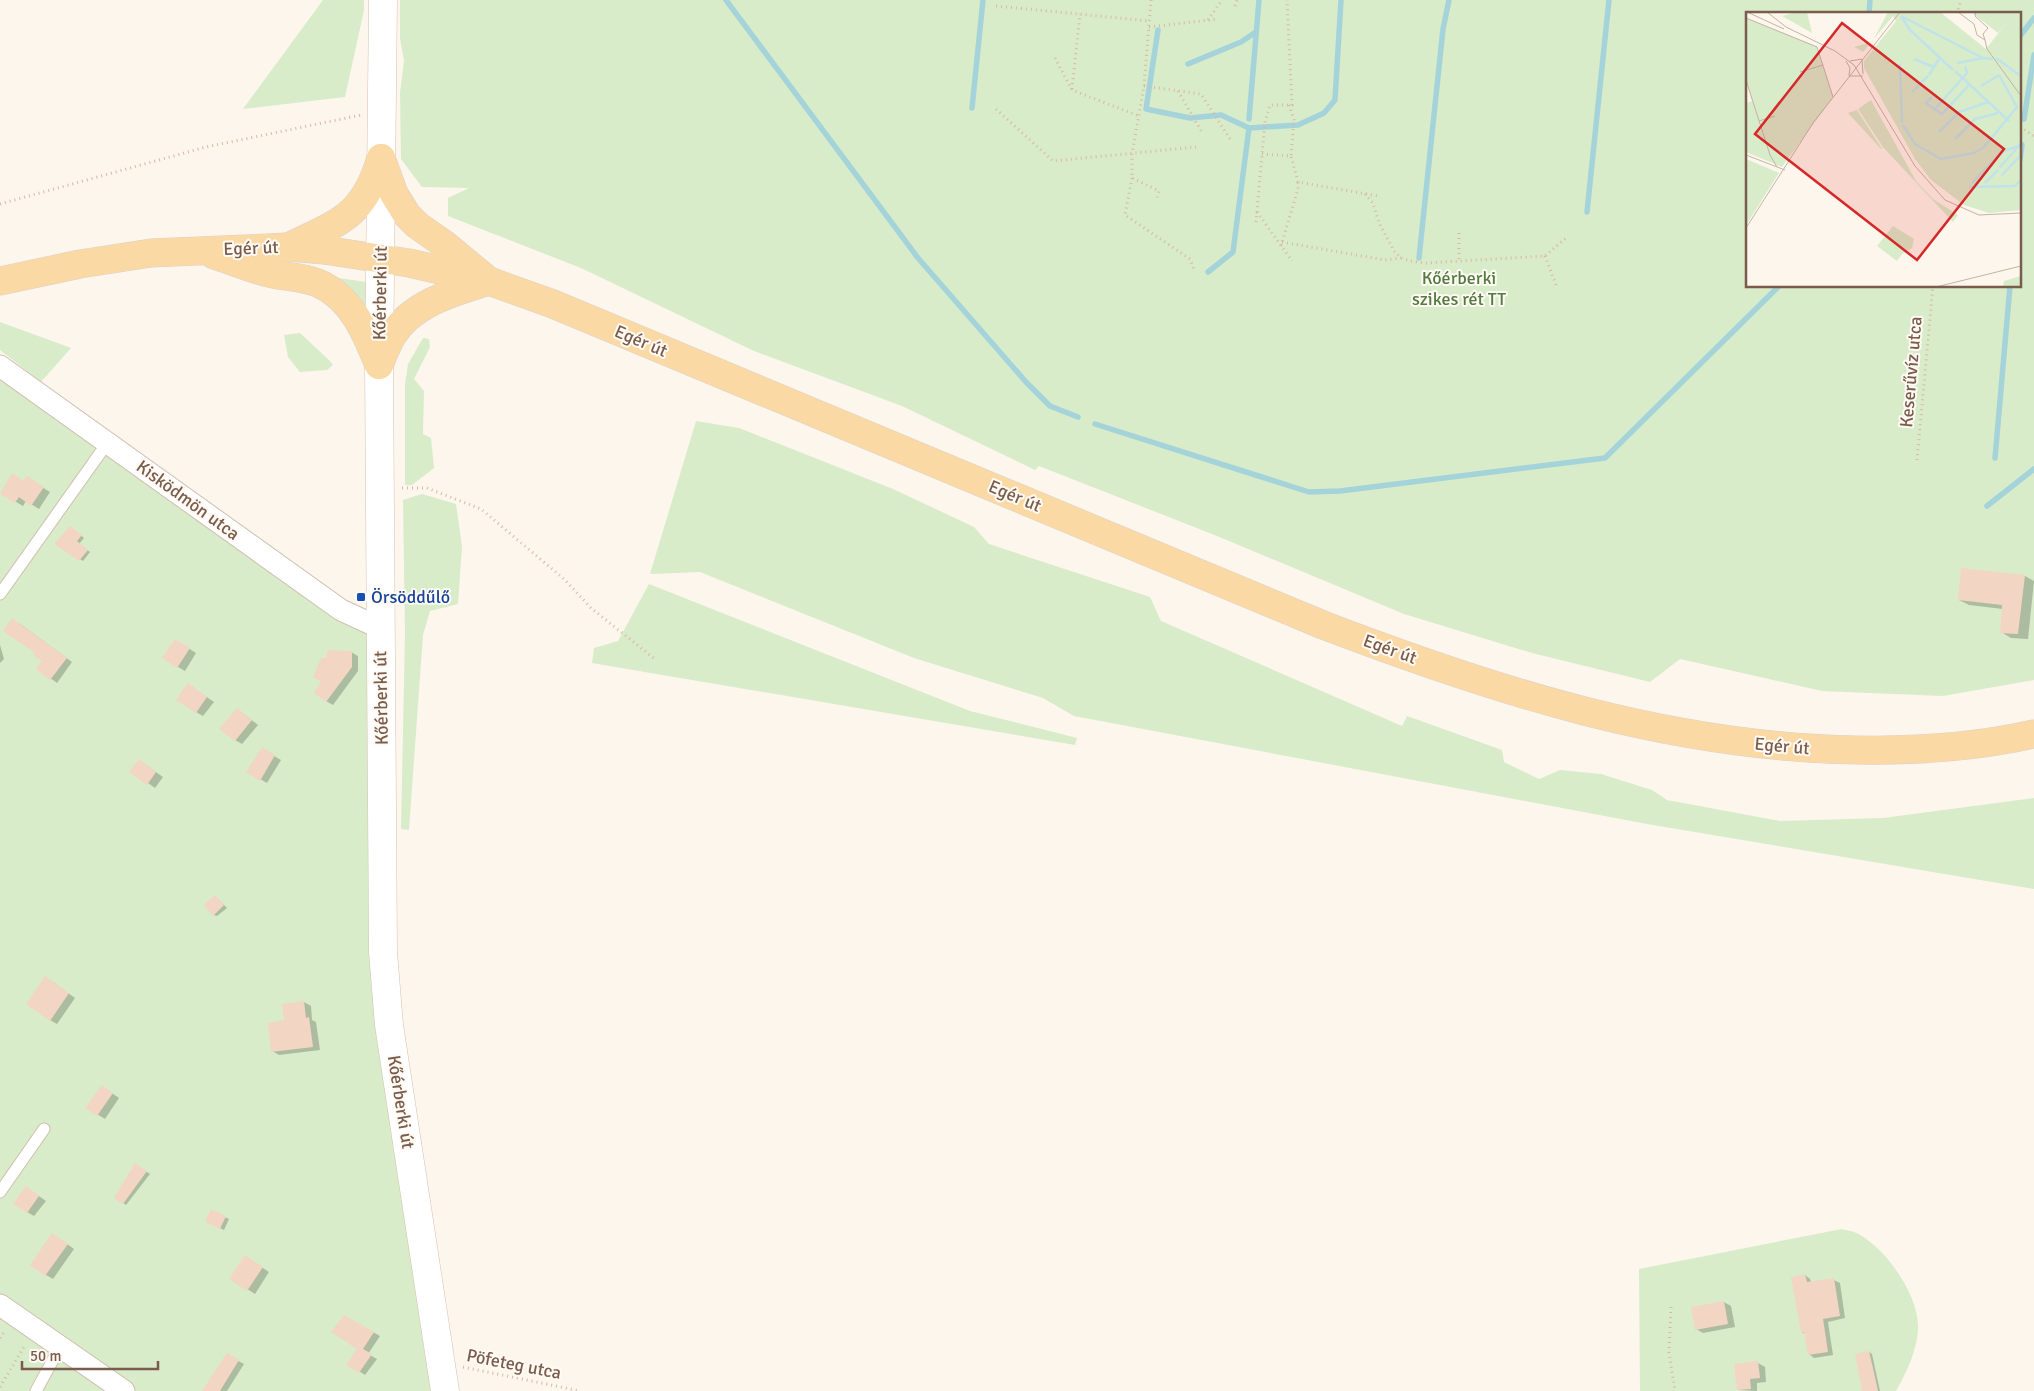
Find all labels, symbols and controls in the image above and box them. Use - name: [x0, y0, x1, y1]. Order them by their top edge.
- inset map: [1746, 12, 2022, 288]
- street label: Egér út: [223, 236, 279, 260]
- street label: Kőérberki út: [368, 246, 392, 340]
- park label: Kőérberki szikes rét TT: [1412, 267, 1506, 310]
- street label: Keserűvíz utca: [1895, 315, 1927, 429]
- street label: Egér út: [611, 320, 671, 362]
- street label: Kisködmön utca: [132, 455, 244, 545]
- street label: Egér út: [985, 475, 1045, 517]
- place label: Örsöddűlő: [371, 586, 450, 608]
- marker: Örsöddűlő: [355, 591, 367, 603]
- street label: Egér út: [1360, 629, 1420, 669]
- street label: Kőérberki út: [369, 651, 393, 745]
- street label: Egér út: [1754, 733, 1810, 759]
- street label: Kőérberki út: [383, 1054, 419, 1150]
- scale bar: [22, 1338, 159, 1370]
- street label: Pöfeteg utca: [465, 1344, 563, 1384]
- text: 50 m: [30, 1347, 61, 1365]

